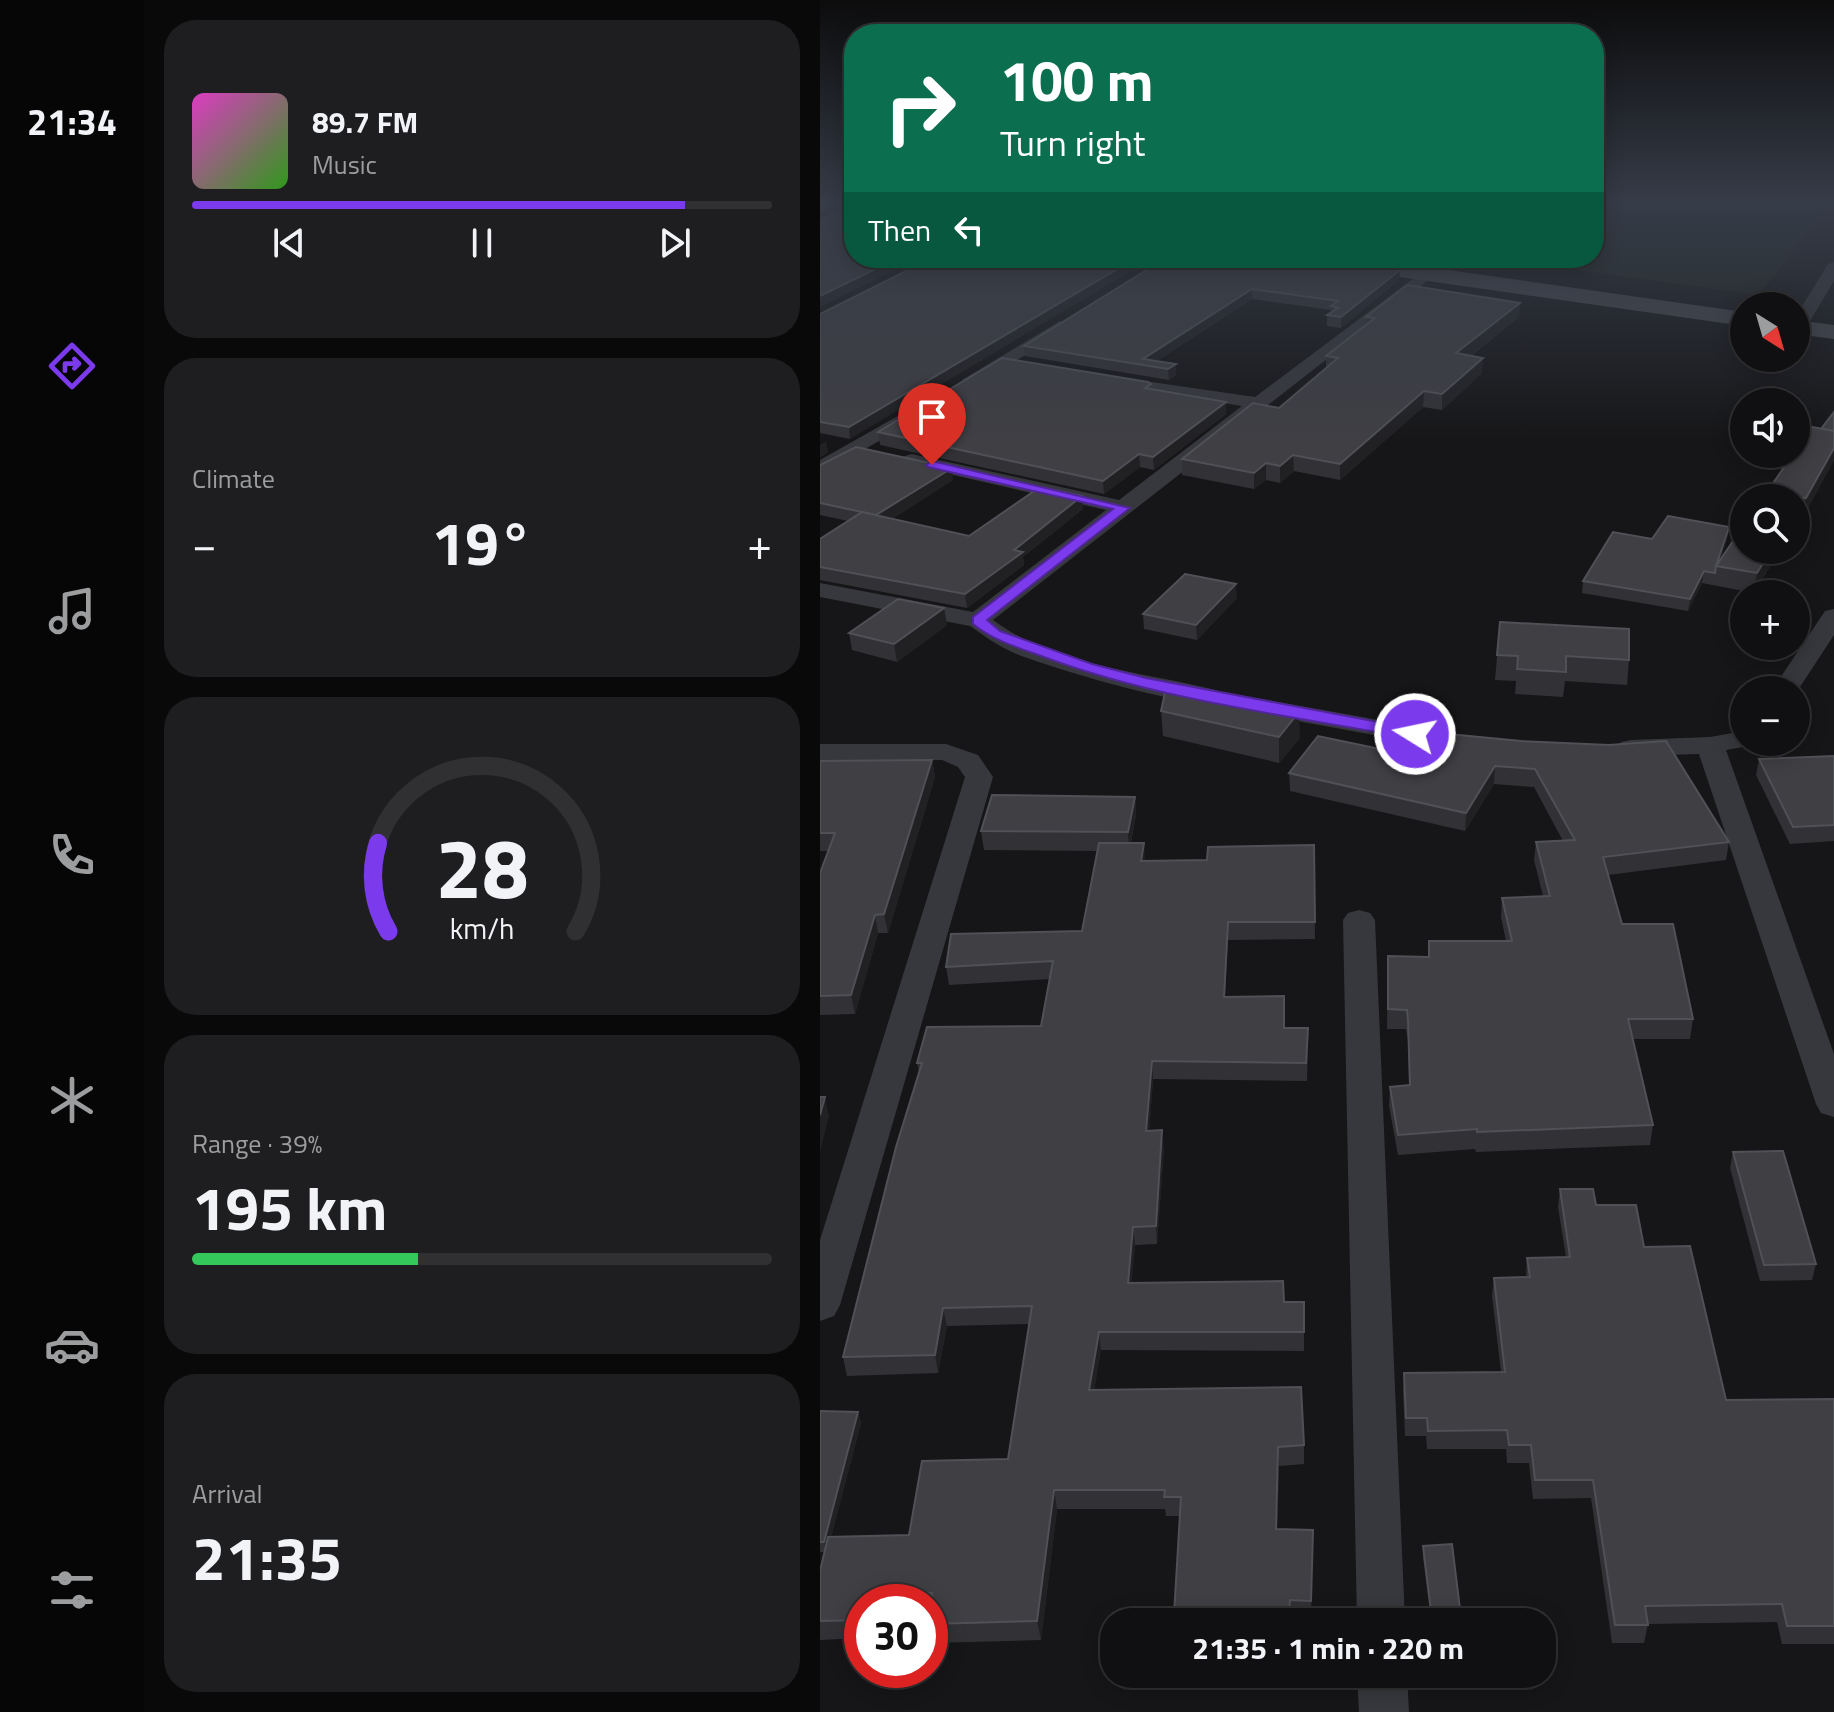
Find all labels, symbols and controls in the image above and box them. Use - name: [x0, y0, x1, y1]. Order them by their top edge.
- text: 100 m: [1000, 38, 1153, 123]
- icon: right: [868, 56, 972, 160]
- text: 21:34: [27, 94, 117, 149]
- text: 89.7 FM: [312, 99, 418, 145]
- text: Turn right: [1000, 115, 1145, 170]
- text: Music: [312, 145, 377, 184]
- text: Then: [868, 207, 931, 253]
- icon: left: [947, 208, 991, 252]
- icon: previous: [267, 221, 311, 265]
- icon: pause: [460, 221, 504, 265]
- icon: next: [653, 221, 697, 265]
- north arrow: [1730, 292, 1810, 372]
- map controls: [1730, 292, 1810, 756]
- icon: directions: [44, 338, 100, 394]
- pin: [898, 383, 966, 465]
- button: sound: [1730, 388, 1810, 468]
- icon: arrive: [910, 395, 954, 439]
- text: Climate: [192, 459, 275, 498]
- button: search: [1730, 484, 1810, 564]
- text: 19°: [432, 497, 532, 588]
- text: −: [192, 510, 217, 577]
- text: +: [747, 510, 772, 577]
- button: +: [1730, 580, 1810, 660]
- icon: music: [44, 583, 100, 639]
- button: −: [1730, 676, 1810, 756]
- position arrow: [1373, 692, 1457, 776]
- text: 28: [435, 804, 529, 930]
- icon: phone: [44, 827, 100, 883]
- text: km/h: [450, 907, 514, 950]
- icon: climate: [44, 1072, 100, 1128]
- text: Range · 39%: [192, 1124, 322, 1163]
- text: 195 km: [192, 1162, 387, 1253]
- icon: car: [44, 1317, 100, 1373]
- text: Arrival: [192, 1474, 263, 1513]
- text: 21:35: [192, 1512, 342, 1603]
- icon: filters: [44, 1562, 100, 1618]
- speed limit sign: 30: [844, 1584, 948, 1688]
- text: 21:35 · 1 min · 220 m: [1192, 1625, 1464, 1671]

